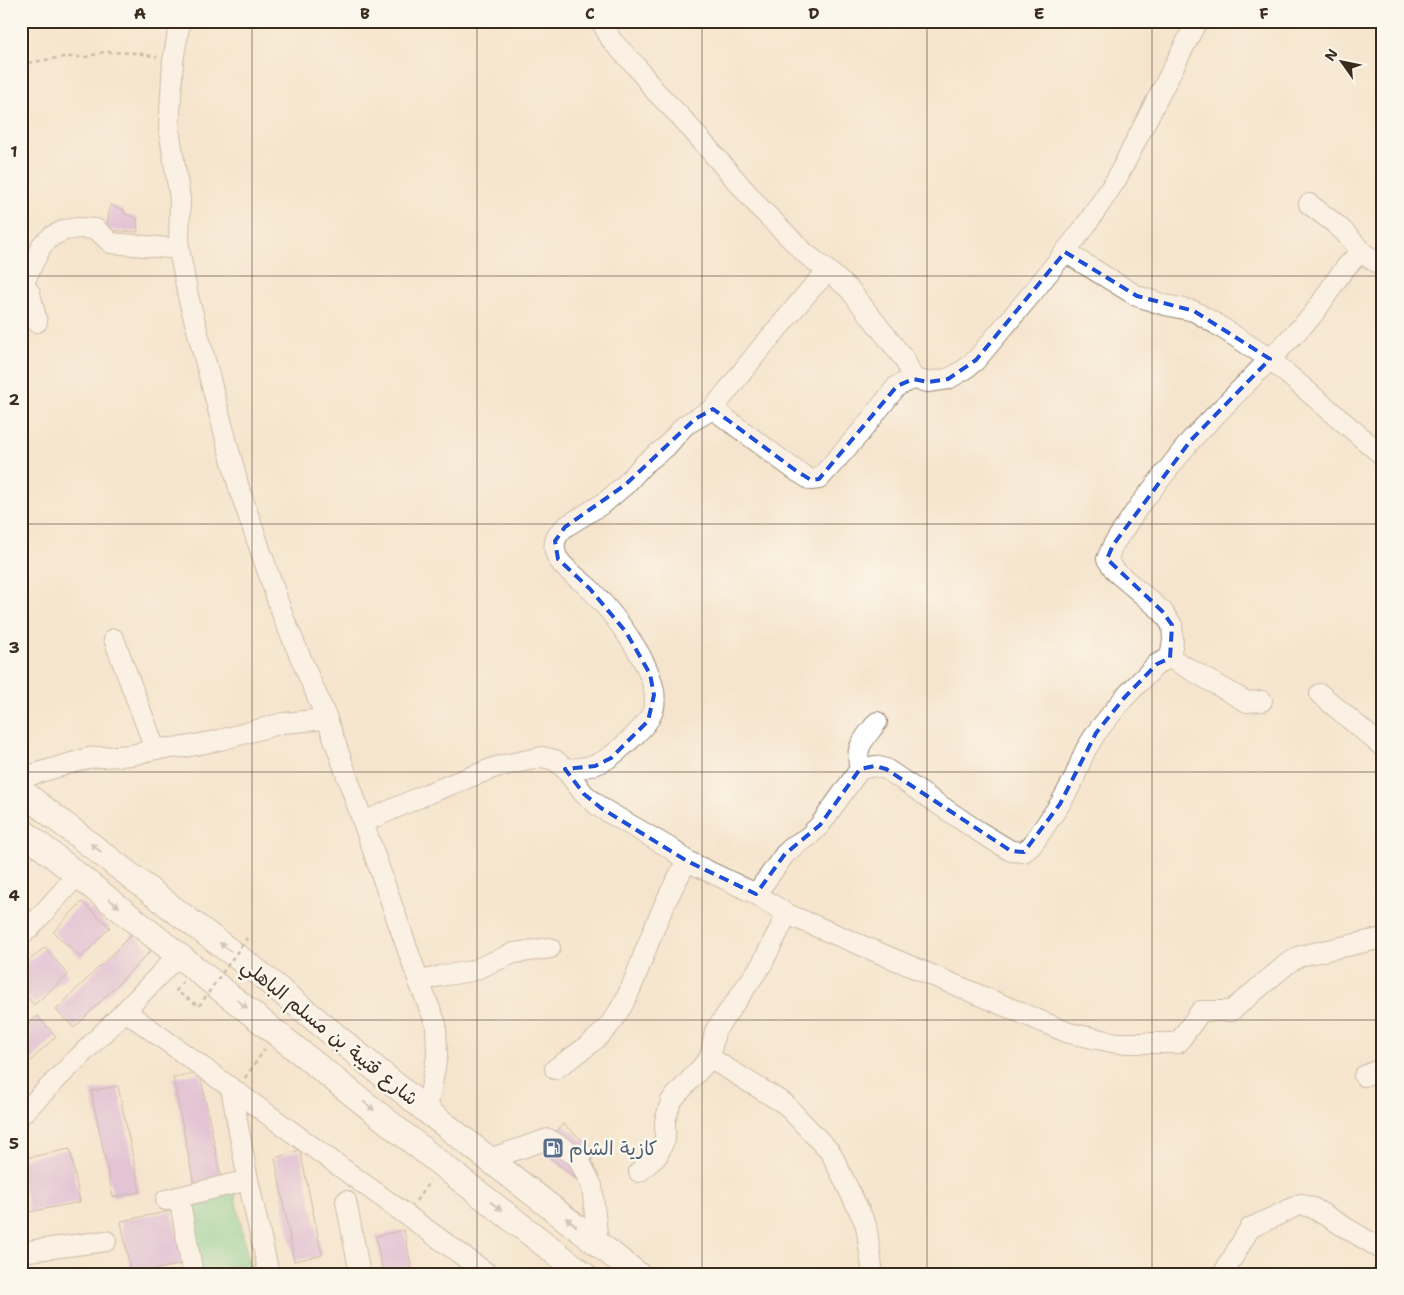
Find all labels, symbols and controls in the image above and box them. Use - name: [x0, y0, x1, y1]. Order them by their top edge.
- text: A: [134, 3, 146, 24]
- text: B: [360, 3, 370, 24]
- text: C: [585, 3, 595, 24]
- text: D: [808, 3, 820, 24]
- text: E: [1034, 3, 1044, 24]
- text: F: [1259, 3, 1269, 24]
- north arrow: [1316, 38, 1366, 88]
- text: N: [1321, 45, 1342, 64]
- text: 1: [10, 141, 18, 162]
- text: 2: [8, 389, 20, 410]
- text: 3: [8, 637, 20, 658]
- one-way arrow: [90, 843, 103, 854]
- text: 4: [8, 885, 20, 906]
- one-way arrow: [108, 898, 121, 909]
- one-way arrow: [218, 942, 232, 952]
- street label: شارع قتيبة بن مسلم الباهلي: [234, 953, 423, 1114]
- one-way arrow: [235, 999, 248, 1010]
- one-way arrow: [362, 1100, 375, 1111]
- text: 5: [9, 1133, 19, 1154]
- fuel station icon: كازية الشام: [541, 1136, 565, 1160]
- place label: كازية الشام: [569, 1136, 657, 1163]
- one-way arrow: [489, 1201, 502, 1212]
- one-way arrow: [565, 1217, 578, 1228]

